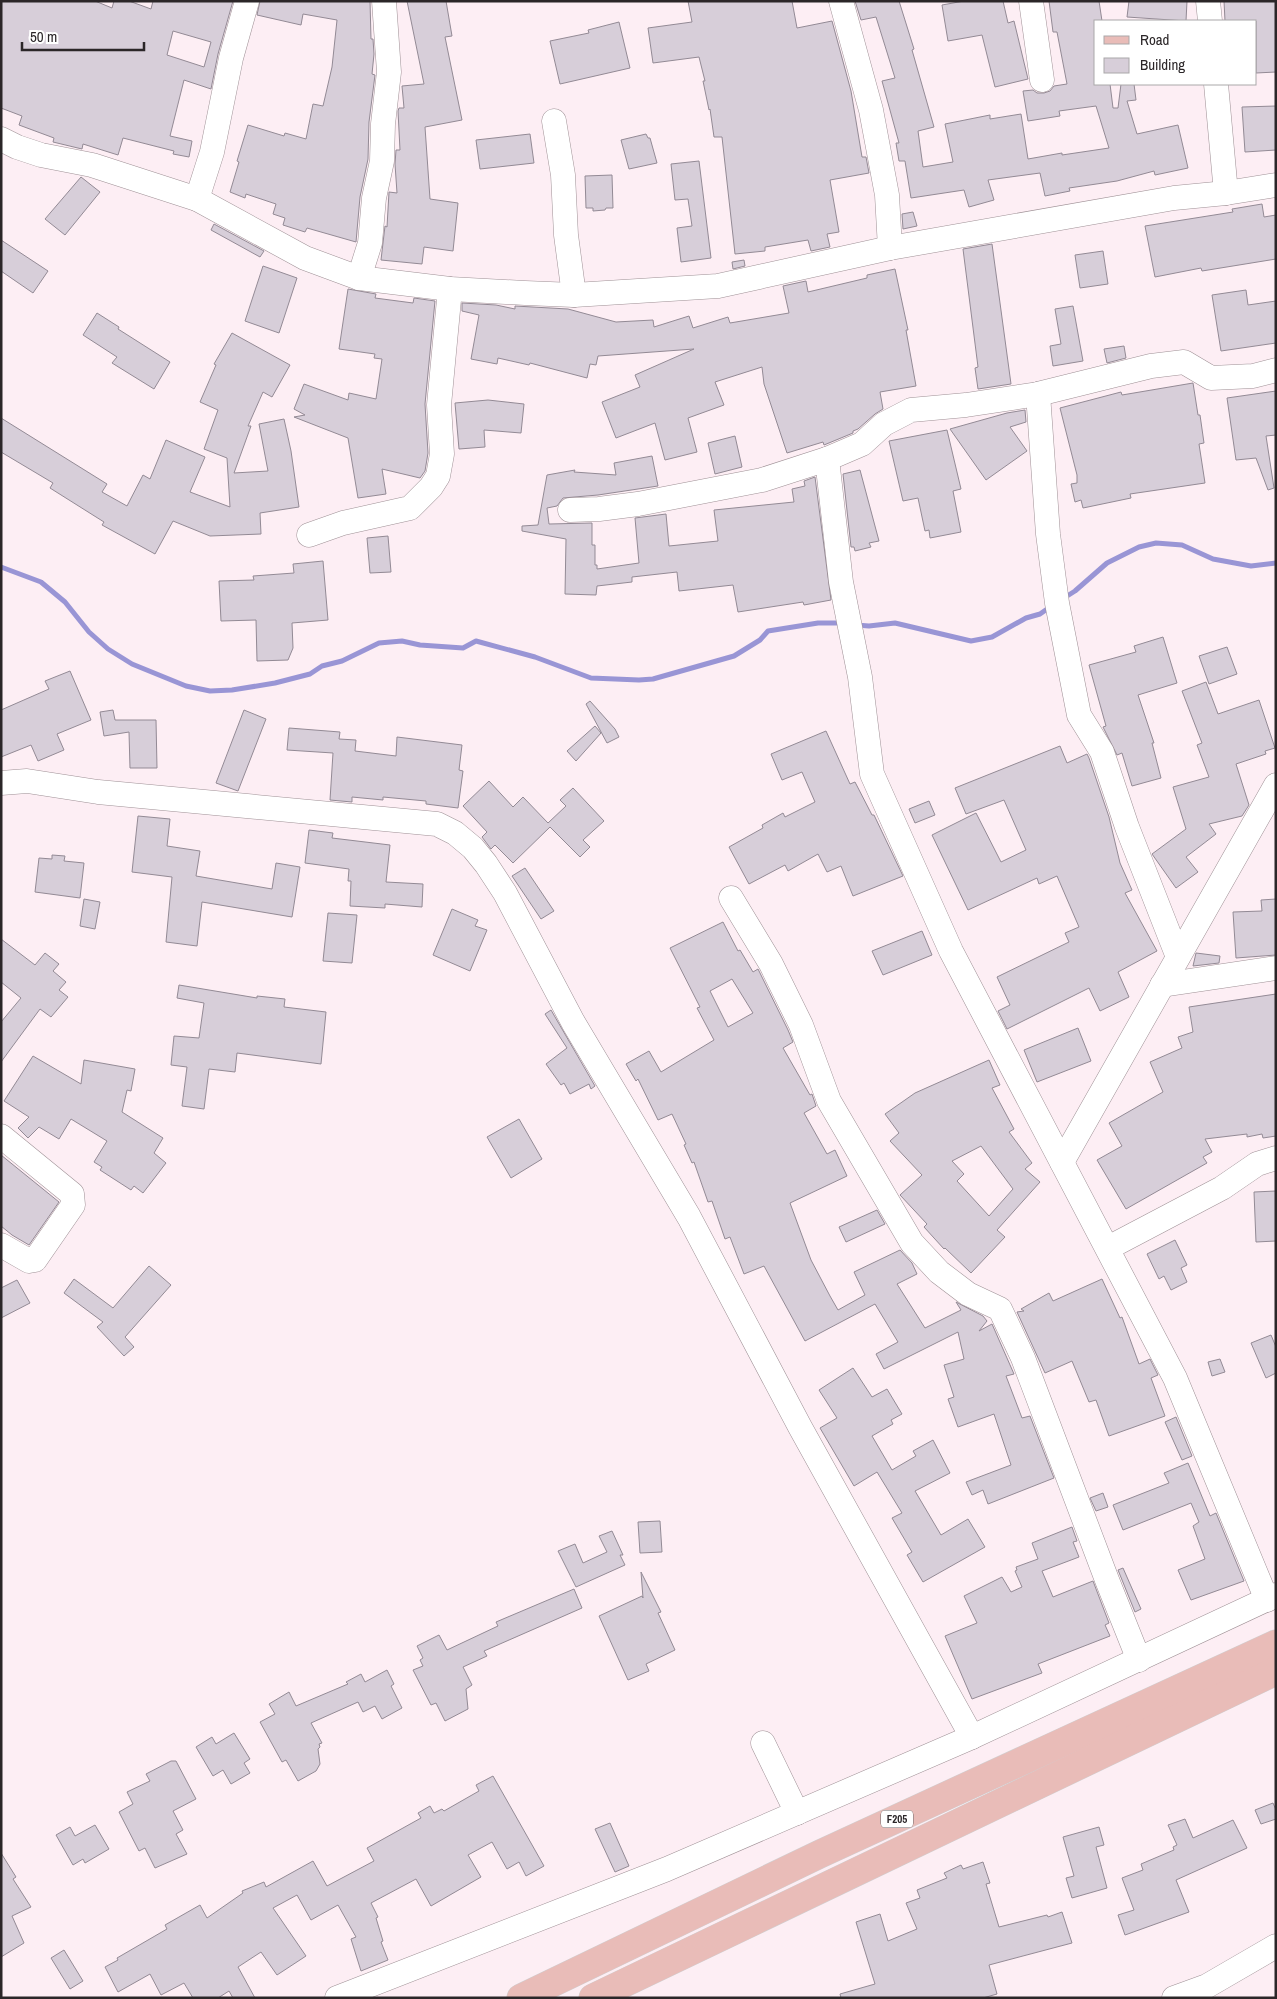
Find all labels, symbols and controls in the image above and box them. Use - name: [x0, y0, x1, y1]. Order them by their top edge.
- scale bar: [22, 20, 145, 52]
- legend: [1094, 20, 1257, 85]
- text: 50 m: [30, 26, 57, 47]
- text: Road: [1140, 29, 1169, 50]
- text: Building: [1140, 54, 1185, 75]
- road number: F205: [881, 1810, 913, 1828]

